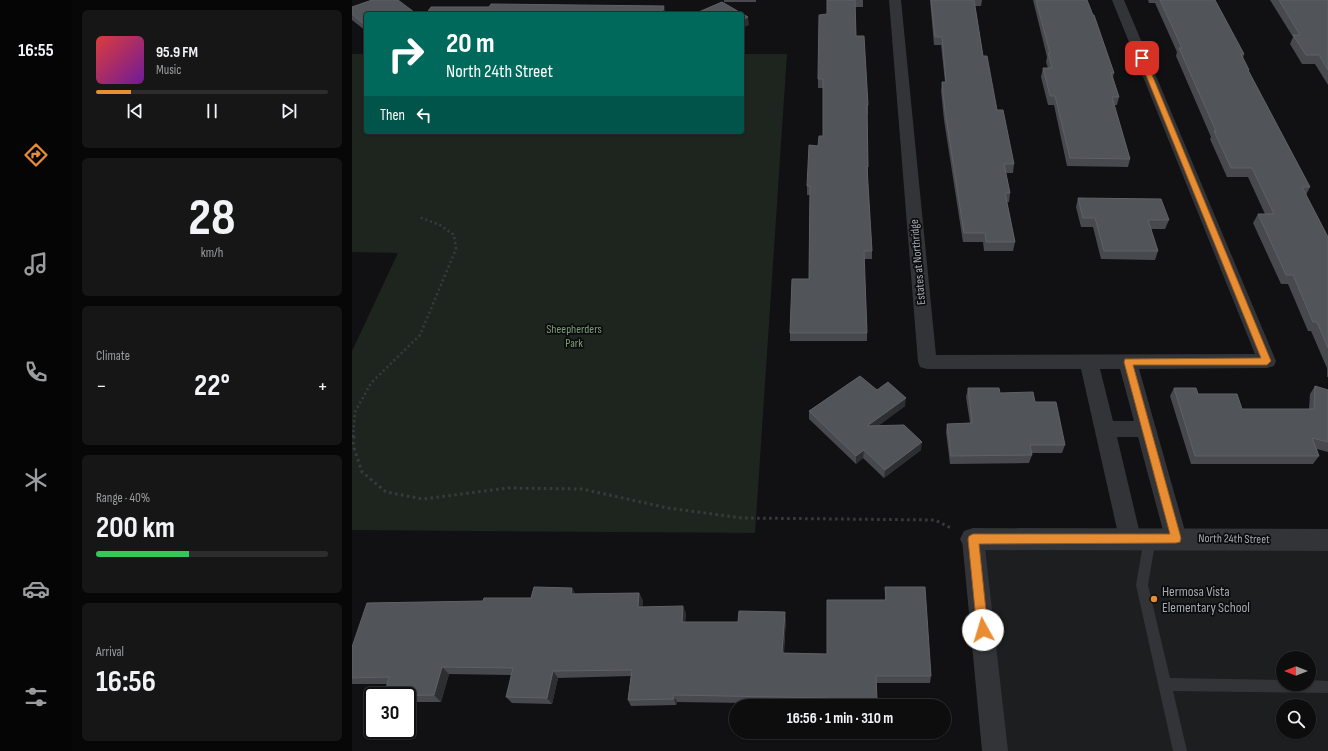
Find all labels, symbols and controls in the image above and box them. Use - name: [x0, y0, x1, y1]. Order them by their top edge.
- text: 20 m: [446, 27, 495, 60]
- icon: right: [380, 28, 432, 80]
- text: 16:55: [18, 40, 54, 61]
- pin: [1125, 41, 1159, 75]
- text: 95.9 FM: [156, 43, 198, 62]
- icon: arrive: [1131, 47, 1153, 69]
- text: North 24th Street: [446, 61, 553, 82]
- text: Music: [156, 62, 181, 78]
- icon: previous: [124, 100, 146, 122]
- icon: pause: [201, 100, 223, 122]
- icon: next: [278, 100, 300, 122]
- icon: left: [413, 104, 435, 126]
- text: Then: [380, 106, 405, 125]
- icon: directions: [22, 141, 50, 169]
- text: 28: [188, 187, 236, 250]
- street label: Estates at Northridge: [907, 218, 929, 305]
- text: km/h: [201, 245, 223, 261]
- icon: music: [22, 250, 50, 278]
- park label: Sheepherders Park: [546, 322, 602, 351]
- text: Climate: [96, 348, 130, 364]
- icon: phone: [22, 358, 50, 386]
- text: 22°: [194, 368, 230, 404]
- text: −: [96, 373, 107, 400]
- text: +: [317, 373, 328, 400]
- icon: climate: [22, 466, 50, 494]
- text: Range · 40%: [96, 490, 150, 506]
- text: 200 km: [96, 510, 175, 546]
- street label: North 24th Street: [1198, 531, 1270, 547]
- icon: car: [22, 575, 50, 603]
- place label: Hermosa Vista Elementary School: [1162, 583, 1250, 616]
- marker: Hermosa Vista Elementary School: [1149, 594, 1159, 604]
- position arrow: [962, 609, 1004, 651]
- text: Arrival: [96, 644, 124, 660]
- north arrow: [1276, 651, 1316, 691]
- map controls: [1276, 651, 1316, 739]
- text: 16:56: [96, 664, 156, 700]
- icon: filters: [22, 683, 50, 711]
- speed limit sign: 30: [364, 687, 416, 739]
- button: search: [1276, 699, 1316, 739]
- text: 16:56 · 1 min · 310 m: [787, 709, 893, 728]

